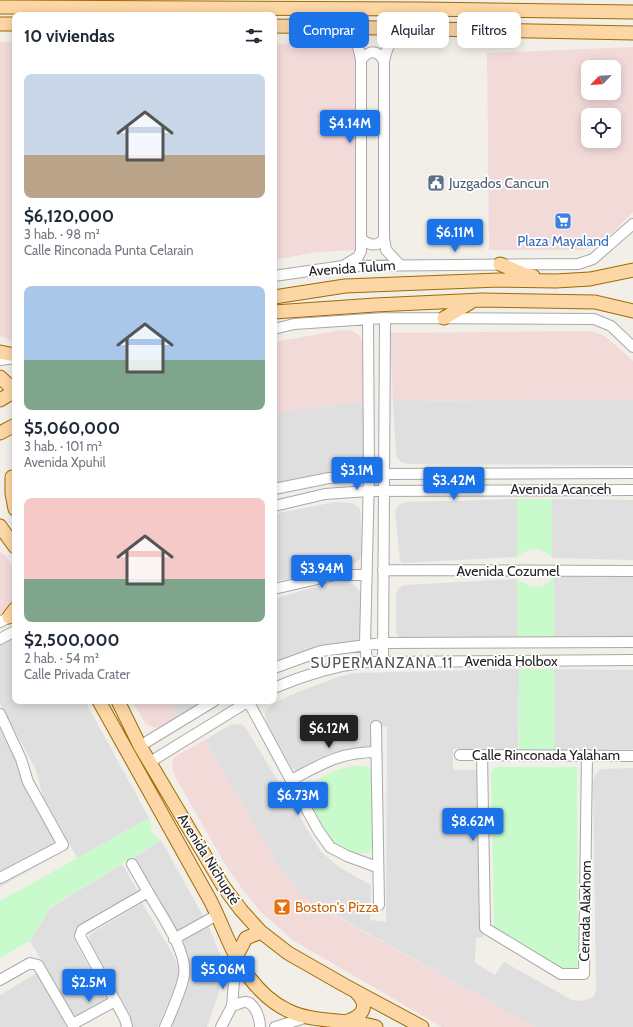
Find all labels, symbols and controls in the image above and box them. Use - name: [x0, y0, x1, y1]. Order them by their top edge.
- chip: Comprar: [289, 12, 369, 48]
- chip: Alquilar: [377, 12, 449, 48]
- chip: Filtros: [457, 12, 521, 48]
- icon: filters: [243, 25, 265, 47]
- text: 10 viviendas: [24, 26, 115, 46]
- north arrow: [581, 60, 621, 100]
- map controls: [581, 60, 621, 148]
- icon: home: [109, 100, 181, 172]
- button: locate: [581, 108, 621, 148]
- pin: $4.14M: [317, 110, 383, 144]
- text: $4.14M: [329, 115, 371, 131]
- public building icon: Juzgados Cancun: [426, 173, 446, 193]
- place label: Juzgados Cancun: [448, 174, 549, 192]
- text: $6,120,000: [24, 206, 114, 226]
- supermarket icon: Plaza Mayaland: [553, 211, 573, 231]
- pin: $6.11M: [422, 219, 488, 253]
- text: $6.11M: [436, 224, 474, 240]
- text: 3 hab. · 98 m²: [24, 226, 100, 242]
- place label: Plaza Mayaland: [517, 232, 609, 250]
- text: Calle Rinconada Punta Celarain: [24, 242, 193, 258]
- street label: Avenida Tulum: [308, 256, 396, 280]
- icon: home: [109, 312, 181, 384]
- text: $5,060,000: [24, 418, 120, 438]
- text: 3 hab. · 101 m²: [24, 438, 102, 454]
- text: Avenida Xpuhil: [24, 454, 106, 470]
- pin: $3.1M: [329, 457, 385, 491]
- text: $3.1M: [341, 462, 373, 478]
- pin: $3.42M: [421, 467, 487, 501]
- text: $3.42M: [432, 472, 476, 488]
- street label: Avenida Acanceh: [511, 480, 611, 498]
- icon: home: [109, 524, 181, 596]
- pin: $3.94M: [289, 555, 355, 589]
- text: $3.94M: [300, 560, 344, 576]
- street label: Avenida Cozumel: [456, 562, 560, 580]
- text: $2,500,000: [24, 630, 120, 650]
- text: 2 hab. · 54 m²: [24, 650, 99, 666]
- street label: Avenida Holbox: [464, 652, 558, 670]
- district label: SUPERMANZANA 11: [311, 654, 453, 672]
- text: Calle Privada Crater: [24, 666, 130, 682]
- pin: $6.12M: [296, 715, 362, 749]
- text: $6.12M: [309, 720, 349, 736]
- street label: Calle Rinconada Yalaham: [472, 746, 620, 764]
- pin: $6.73M: [265, 782, 331, 816]
- text: $6.73M: [277, 787, 319, 803]
- pin: $8.62M: [440, 808, 506, 842]
- street label: Avenida Nichupté: [174, 810, 244, 908]
- text: $8.62M: [451, 813, 495, 829]
- street label: Cerrada Alaxhom: [575, 860, 595, 962]
- bar icon: Boston's Pizza: [272, 897, 292, 917]
- place label: Boston's Pizza: [295, 898, 379, 916]
- pin: $5.06M: [190, 956, 256, 990]
- text: $5.06M: [201, 961, 245, 977]
- pin: $2.5M: [61, 969, 117, 1003]
- text: $2.5M: [71, 974, 107, 990]

